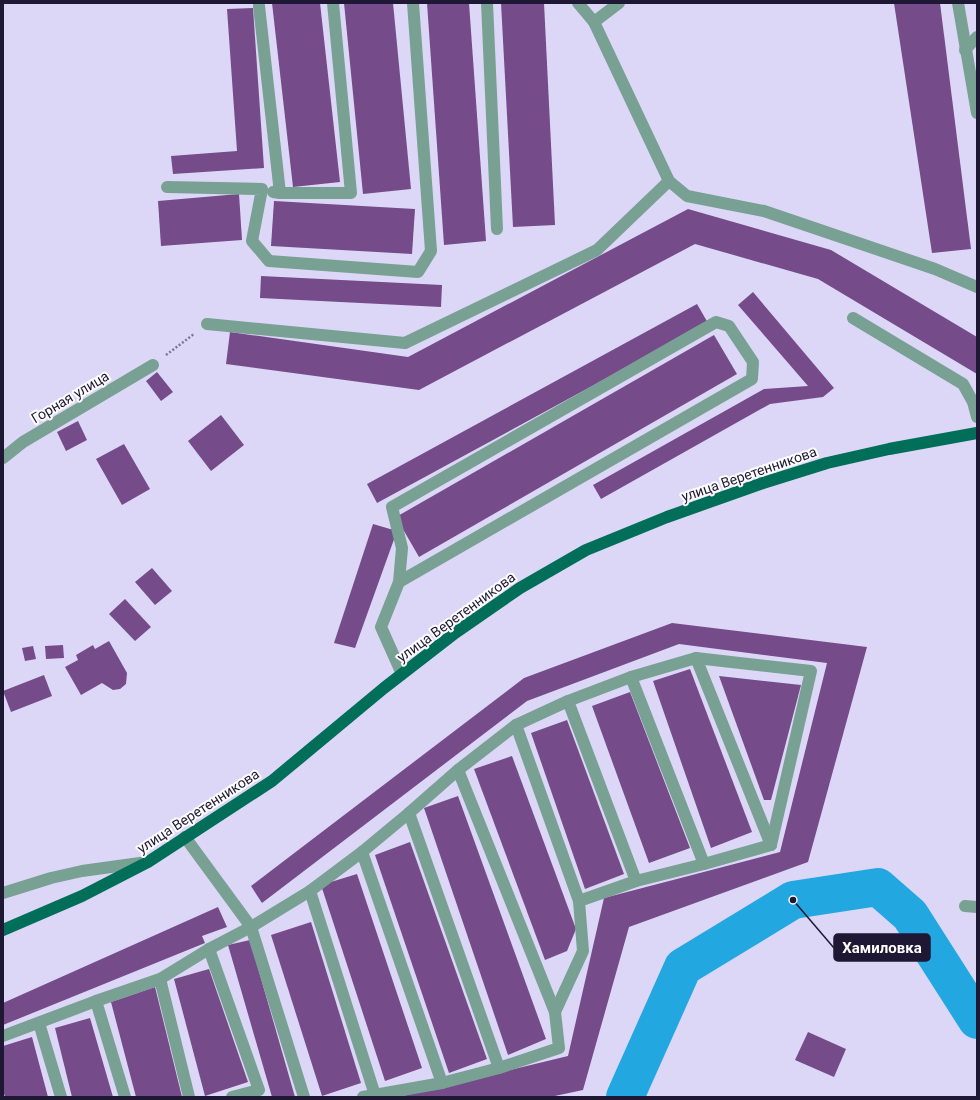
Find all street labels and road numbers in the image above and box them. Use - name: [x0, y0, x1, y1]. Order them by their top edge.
- street label: Горная улица: [28, 368, 112, 426]
- street label: улица Веретенникова: [679, 443, 819, 505]
- street label: улица Веретенникова: [394, 569, 518, 665]
- street label: улица Веретенникова: [134, 766, 262, 856]

